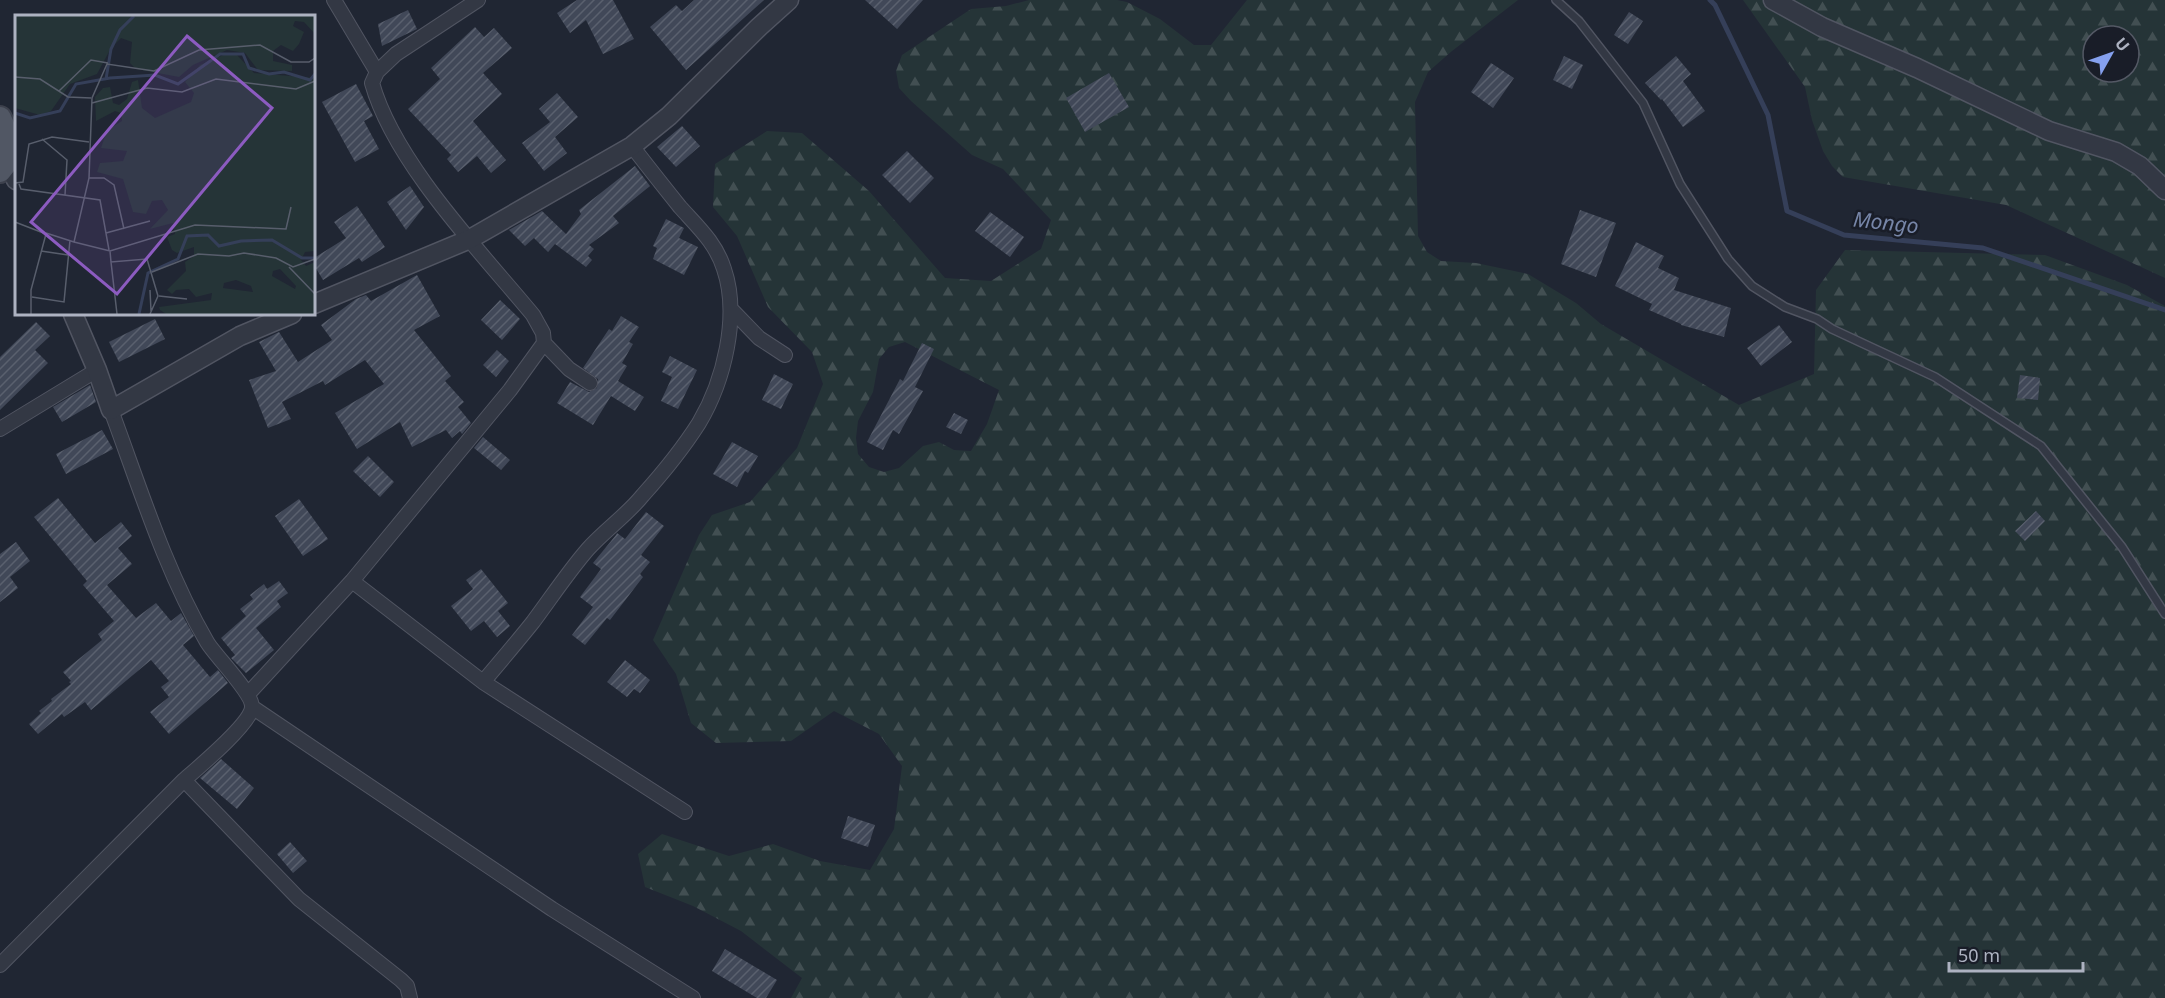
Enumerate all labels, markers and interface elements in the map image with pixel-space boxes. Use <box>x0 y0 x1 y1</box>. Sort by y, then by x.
inset map <box>15 15 315 315</box>
north arrow <box>2081 24 2141 84</box>
text: U <box>2110 33 2135 56</box>
water label: Mongo <box>1852 205 1920 239</box>
scale bar <box>1949 935 2082 973</box>
text: 50 m <box>1958 943 2000 967</box>

